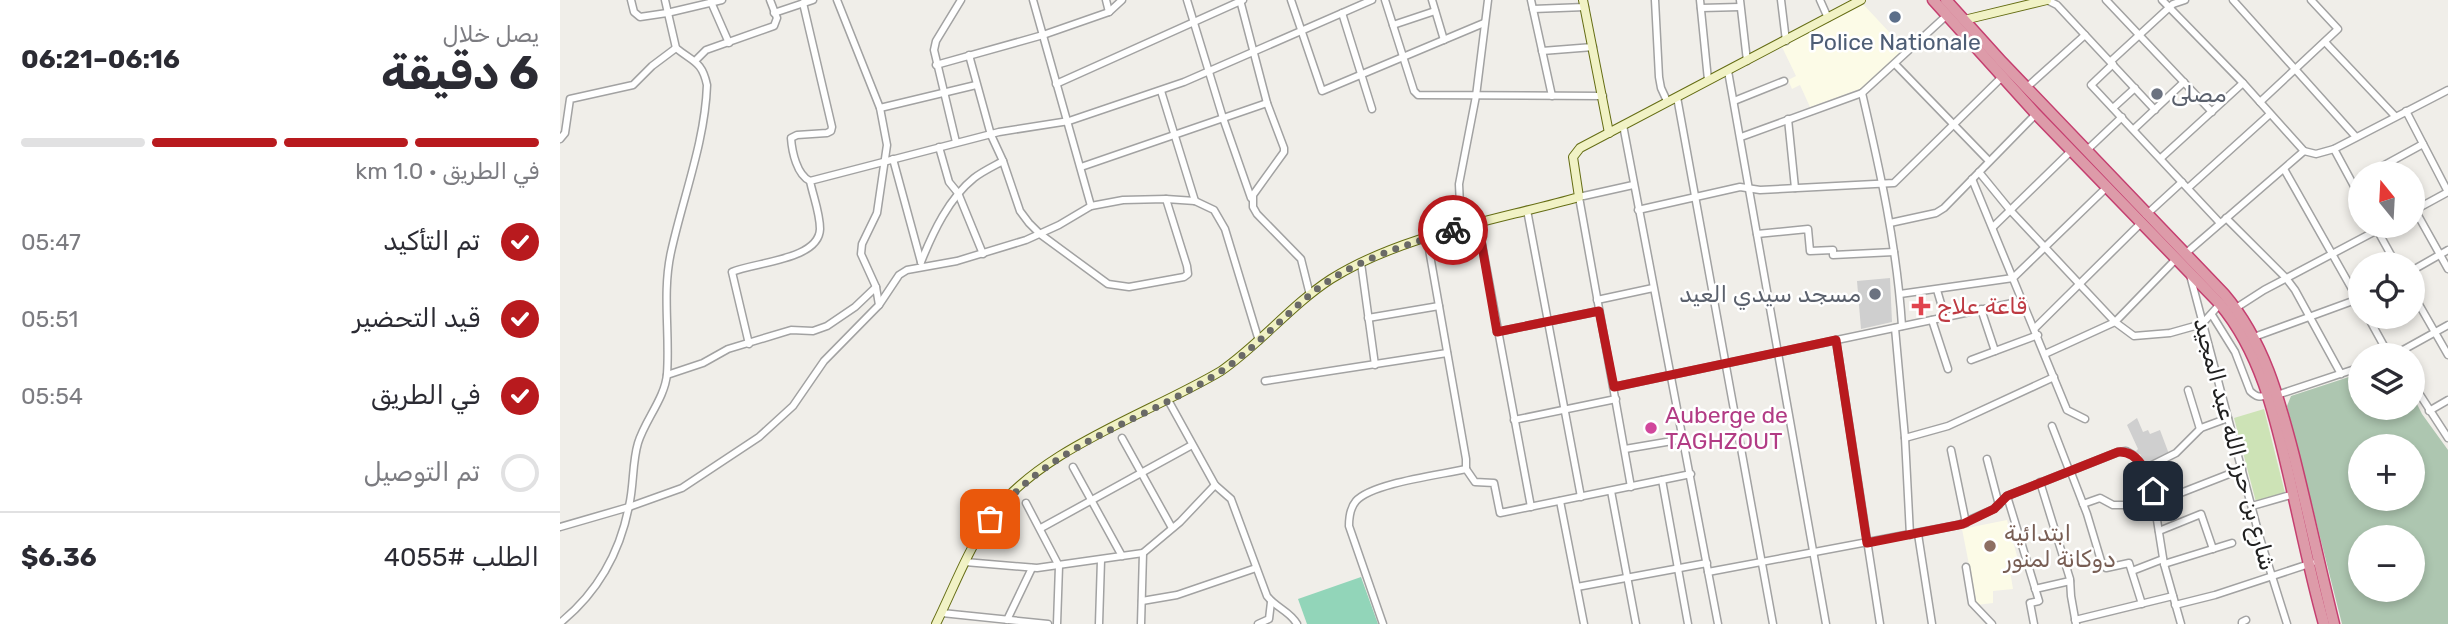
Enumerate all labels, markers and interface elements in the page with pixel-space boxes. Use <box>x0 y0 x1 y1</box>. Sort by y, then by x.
marker: Police Nationale <box>1887 9 1903 25</box>
text: يصل خلال <box>443 20 539 48</box>
place label: Police Nationale <box>1809 28 1981 56</box>
text: 06:16–06:21 <box>21 44 180 75</box>
text: 6 دقيقة <box>381 46 539 101</box>
place label: مصلى <box>2171 80 2226 108</box>
marker: مصلى <box>2149 86 2165 102</box>
text: في الطريق · 1.0 km <box>355 157 539 185</box>
north arrow <box>2348 161 2426 238</box>
map controls <box>2348 161 2425 602</box>
courier <box>1418 195 1488 265</box>
icon: bike <box>1434 211 1472 249</box>
icon: check <box>501 223 539 261</box>
text: تم التأكيد <box>383 226 480 257</box>
text: 05:47 <box>21 228 81 256</box>
button: locate <box>2348 252 2425 329</box>
place label: مسجد سيدي العيد <box>1679 280 1861 311</box>
marker: مسجد سيدي العيد <box>1867 286 1883 302</box>
place label: قاعة علاج <box>1937 292 2027 322</box>
marker: قاعة علاج <box>1911 296 1931 316</box>
icon: check <box>501 300 539 338</box>
text: قيد التحضير <box>353 303 480 334</box>
text: 05:51 <box>21 305 78 333</box>
street label: شارع بن حرز الله عبد المجيد <box>2186 315 2282 574</box>
button: layers <box>2348 343 2425 420</box>
icon: check <box>501 377 539 415</box>
text: في الطريق <box>371 380 480 411</box>
text: 05:54 <box>21 382 83 410</box>
place label: Auberge de TAGHZOUT <box>1665 401 1788 455</box>
marker: Auberge de TAGHZOUT <box>1643 420 1659 436</box>
button: + <box>2348 434 2425 511</box>
text: تم التوصيل <box>363 457 480 488</box>
pin <box>2123 461 2183 521</box>
icon: home <box>2134 472 2172 510</box>
pin <box>960 489 1020 549</box>
icon: bag <box>971 500 1009 538</box>
place label: ابتدائية دوكانة لمنور <box>2002 519 2116 573</box>
button: − <box>2348 525 2425 602</box>
marker: ابتدائية دوكانة لمنور <box>1982 538 1998 554</box>
text: $6.36 <box>21 542 97 573</box>
text: الطلب #4055 <box>384 542 539 573</box>

